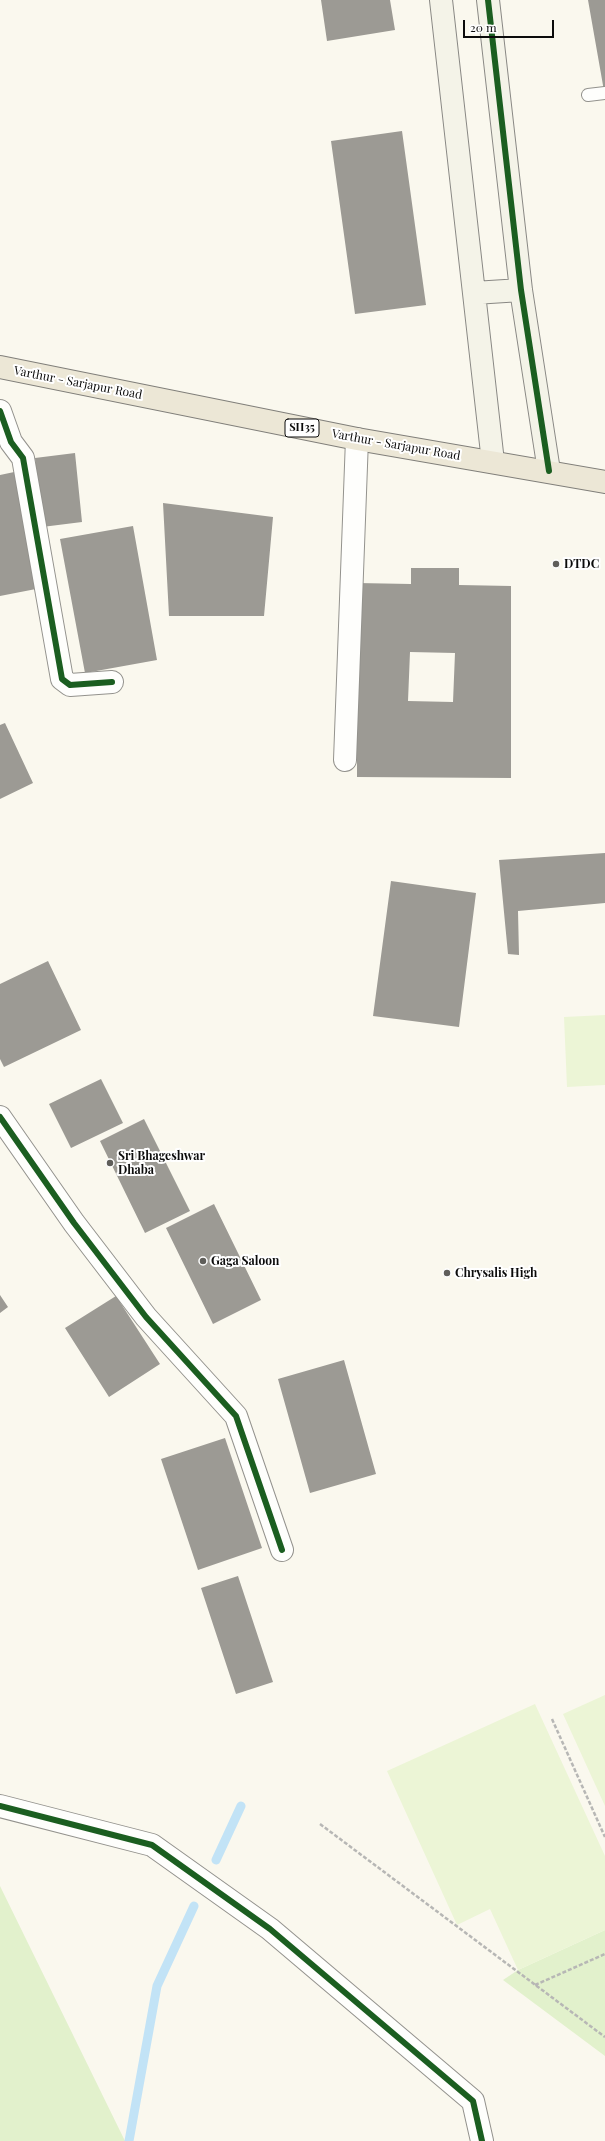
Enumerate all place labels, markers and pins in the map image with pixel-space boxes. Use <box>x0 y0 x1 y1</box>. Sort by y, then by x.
place label: DTDC <box>564 557 599 571</box>
marker: DTDC <box>551 559 561 569</box>
place label: Sri Bhageshwar Dhaba <box>118 1149 205 1177</box>
marker: Sri Bhageshwar Dhaba <box>105 1158 115 1168</box>
place label: Gaga Saloon <box>211 1254 279 1268</box>
marker: Gaga Saloon <box>198 1256 208 1266</box>
place label: Chrysalis High <box>455 1266 537 1280</box>
marker: Chrysalis High <box>442 1268 452 1278</box>

